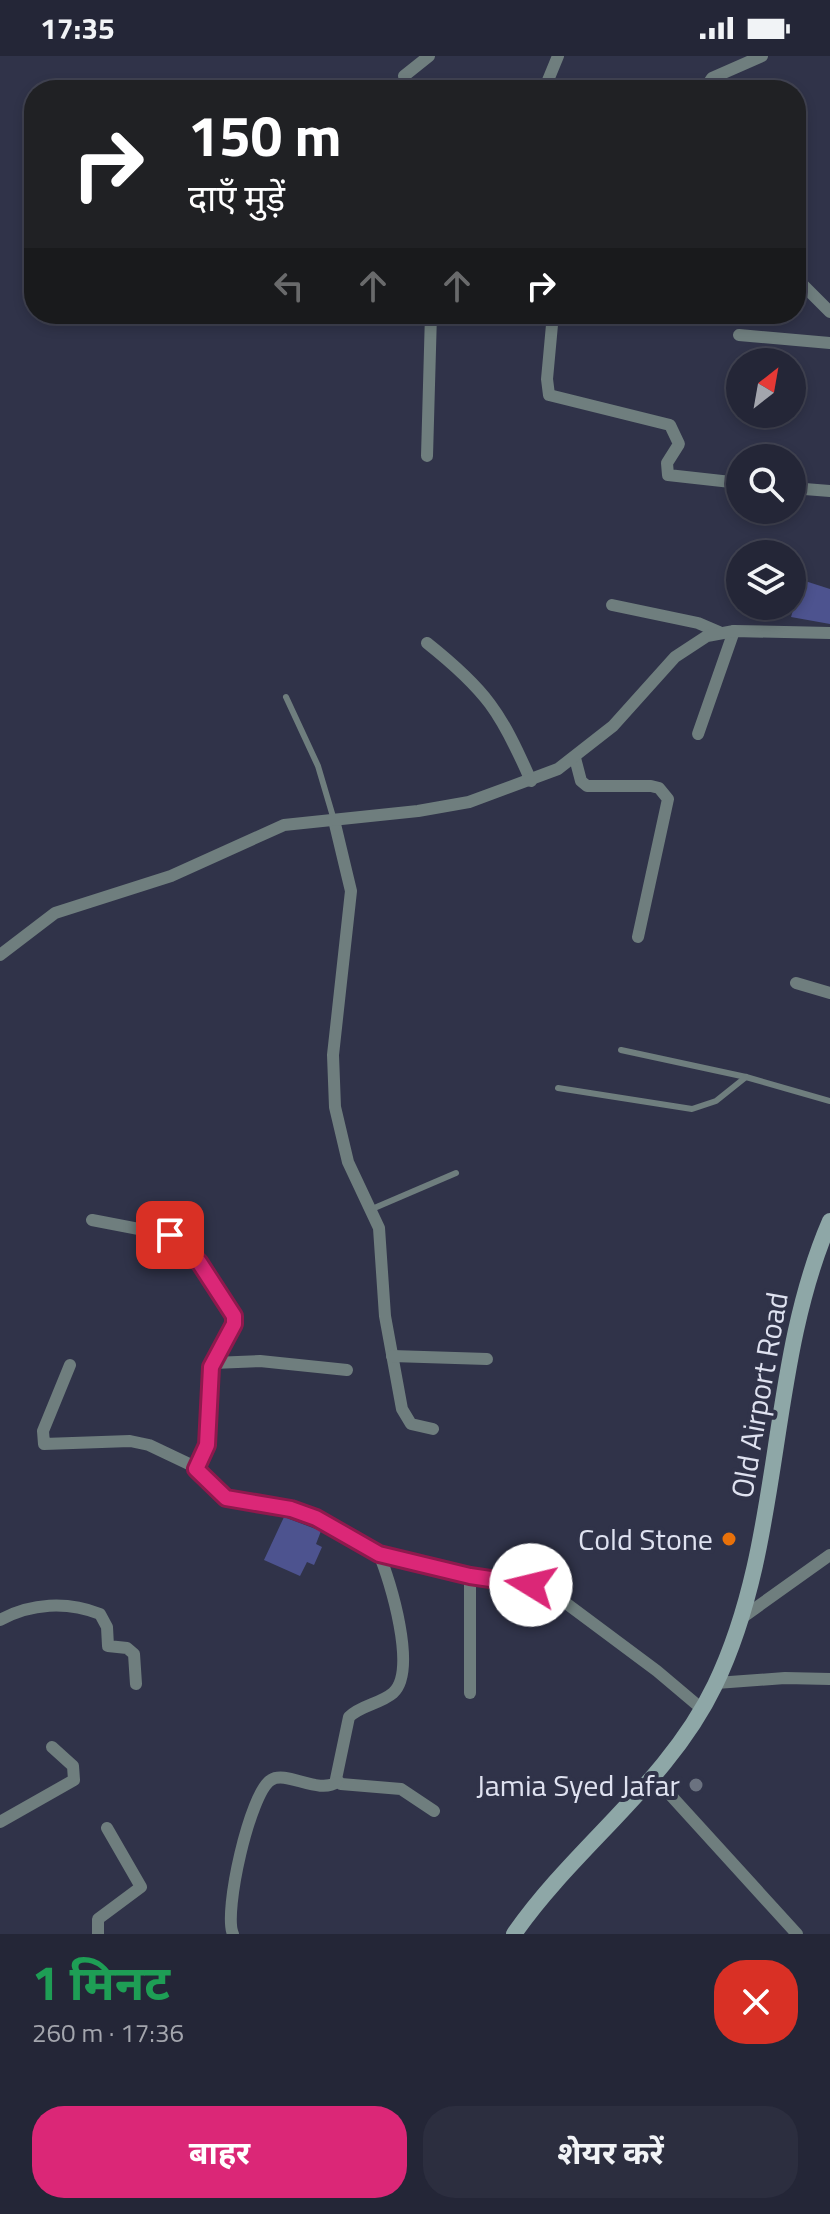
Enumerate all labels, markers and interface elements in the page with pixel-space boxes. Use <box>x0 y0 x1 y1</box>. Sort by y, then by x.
text: 17:35 <box>40 5 115 51</box>
text: 150 m <box>188 93 341 178</box>
icon: right <box>56 112 160 216</box>
text: दाएँ मुड़ें <box>188 170 285 225</box>
icon: left <box>267 264 311 308</box>
icon: ahead <box>351 264 395 308</box>
icon: ahead <box>435 264 479 308</box>
icon: right <box>519 264 563 308</box>
north arrow <box>726 348 806 428</box>
map controls <box>726 348 806 620</box>
button: search <box>726 444 806 524</box>
button: layers <box>726 540 806 620</box>
pin <box>136 1201 204 1269</box>
icon: arrive <box>148 1213 192 1257</box>
street label: Old Airport Road <box>718 1289 800 1501</box>
place label: Cold Stone <box>578 1516 713 1562</box>
marker: Cold Stone <box>720 1530 738 1548</box>
position arrow <box>489 1543 573 1627</box>
place label: Jamia Syed Jafar <box>476 1762 680 1808</box>
marker: Jamia Syed Jafar <box>687 1776 705 1794</box>
text: 1 मिनट <box>32 1946 170 2019</box>
button: close <box>714 1960 798 2044</box>
text: 260 m · 17:36 <box>32 2013 184 2052</box>
button: बाहर <box>32 2106 407 2198</box>
button: शेयर करें <box>423 2106 798 2198</box>

